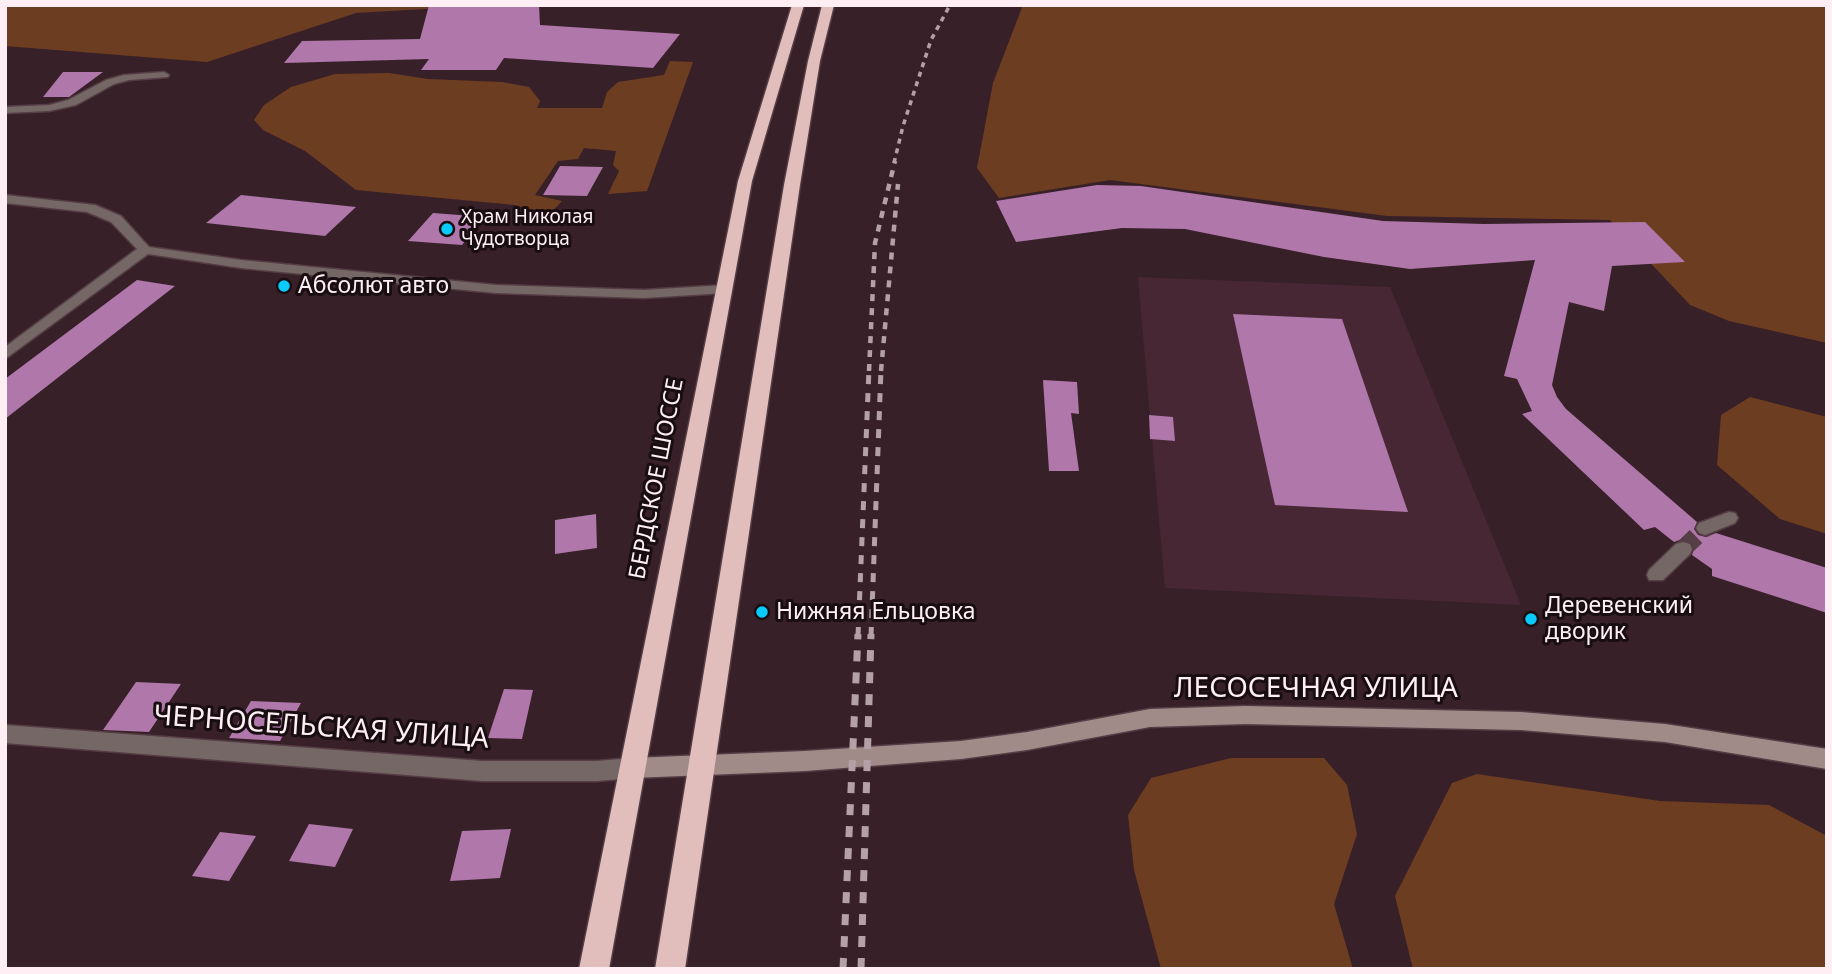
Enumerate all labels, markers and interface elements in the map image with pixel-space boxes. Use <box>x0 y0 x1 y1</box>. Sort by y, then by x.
place label: Храм Николая Чудотворца <box>461 207 593 251</box>
marker: Храм Николая Чудотворца <box>439 221 455 237</box>
place label: Абсолют авто <box>298 272 449 300</box>
marker: Абсолют авто <box>276 278 292 294</box>
street label: БЕРДСКОЕ ШОССЕ <box>624 376 690 582</box>
place label: Деревенский дворик <box>1545 592 1693 646</box>
place label: Нижняя Ельцовка <box>776 598 976 626</box>
marker: Нижняя Ельцовка <box>754 604 770 620</box>
marker: Деревенский дворик <box>1523 611 1539 627</box>
street label: ЛЕСОСЕЧНАЯ УЛИЦА <box>1174 672 1458 706</box>
street label: ЧЕРНОСЕЛЬСКАЯ УЛИЦА <box>152 700 490 756</box>

